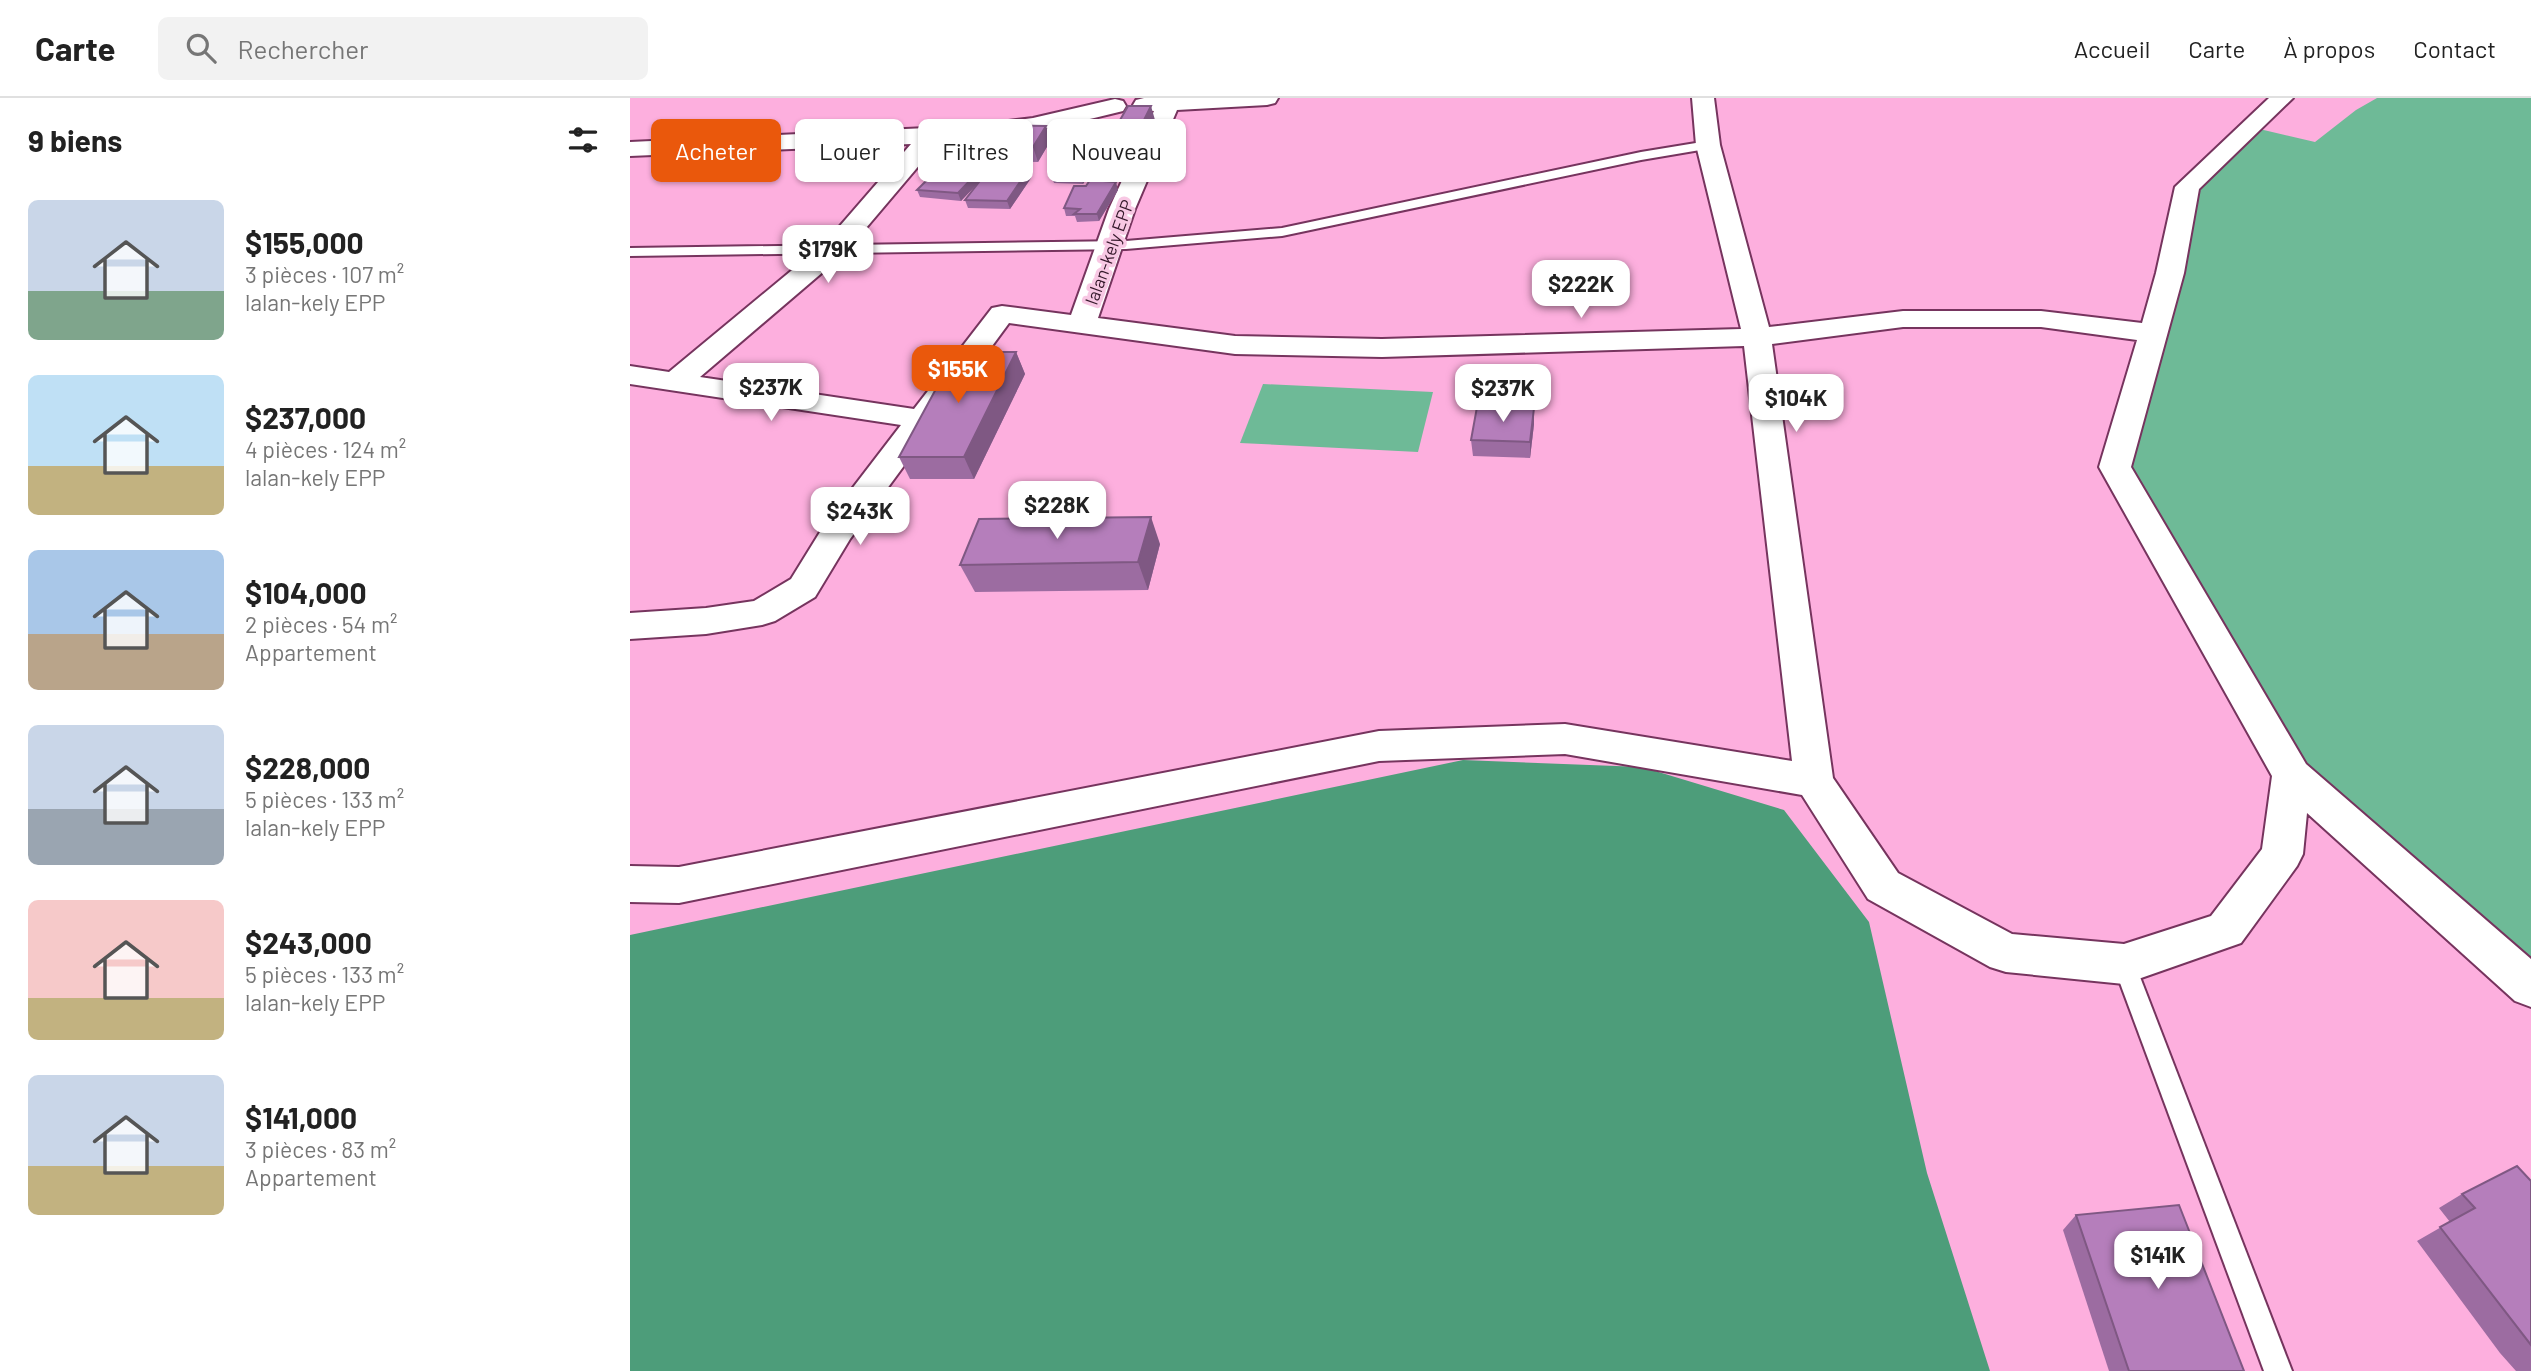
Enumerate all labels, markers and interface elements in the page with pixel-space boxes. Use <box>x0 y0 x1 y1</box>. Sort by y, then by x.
search box <box>158 17 648 80</box>
text: Carte <box>35 28 116 68</box>
icon: search <box>182 29 220 67</box>
text: Rechercher <box>238 33 368 64</box>
text: Accueil <box>2074 34 2150 63</box>
text: Carte <box>2188 34 2245 63</box>
text: À propos <box>2283 34 2375 63</box>
text: Contact <box>2413 34 2496 63</box>
chip: Acheter <box>651 119 781 182</box>
chip: Louer <box>795 119 904 182</box>
chip: Filtres <box>918 119 1033 182</box>
chip: Nouveau <box>1047 119 1186 182</box>
icon: filters <box>564 121 602 159</box>
text: 9 biens <box>28 122 122 158</box>
street label: lalan-kely EPP <box>1080 197 1138 307</box>
text: $155,000 <box>245 224 364 260</box>
pin: $179K <box>779 226 877 285</box>
icon: home <box>84 228 168 312</box>
text: $179K <box>798 234 858 262</box>
text: 3 pièces · 107 m² <box>245 260 404 288</box>
pin: $222K <box>1532 260 1630 320</box>
text: $222K <box>1548 269 1614 297</box>
text: lalan-kely EPP <box>245 288 385 316</box>
pin: $155K <box>909 345 1007 405</box>
text: $155K <box>928 354 988 382</box>
pin: $237K <box>722 364 820 423</box>
pin: $237K <box>1454 364 1552 424</box>
text: $237K <box>739 372 803 400</box>
text: $237K <box>1471 373 1535 401</box>
pin: $104K <box>1747 374 1845 434</box>
text: $104K <box>1765 383 1827 411</box>
text: $237,000 <box>245 399 366 435</box>
icon: home <box>84 403 168 487</box>
text: 4 pièces · 124 m² <box>245 435 406 463</box>
text: lalan-kely EPP <box>245 463 385 491</box>
pin: $228K <box>1008 482 1106 541</box>
pin: $243K <box>811 488 909 547</box>
text: $228K <box>1024 490 1090 518</box>
text: $243K <box>827 496 893 524</box>
text: $104,000 <box>245 574 367 610</box>
icon: home <box>84 578 168 662</box>
text: 2 pièces · 54 m² <box>245 610 397 638</box>
text: Appartement <box>245 638 377 666</box>
text: $228,000 <box>245 749 370 785</box>
icon: home <box>84 753 168 837</box>
text: 5 pièces · 133 m² <box>245 785 404 813</box>
text: lalan-kely EPP <box>245 813 385 841</box>
text: $243,000 <box>245 924 372 960</box>
icon: home <box>84 928 168 1012</box>
text: 5 pièces · 133 m² <box>245 960 404 988</box>
text: lalan-kely EPP <box>245 988 385 1016</box>
text: $141,000 <box>245 1099 357 1135</box>
icon: home <box>84 1103 168 1187</box>
text: 3 pièces · 83 m² <box>245 1135 396 1163</box>
text: Appartement <box>245 1163 377 1191</box>
pin: $141K <box>2109 1232 2207 1291</box>
text: $141K <box>2130 1240 2186 1268</box>

